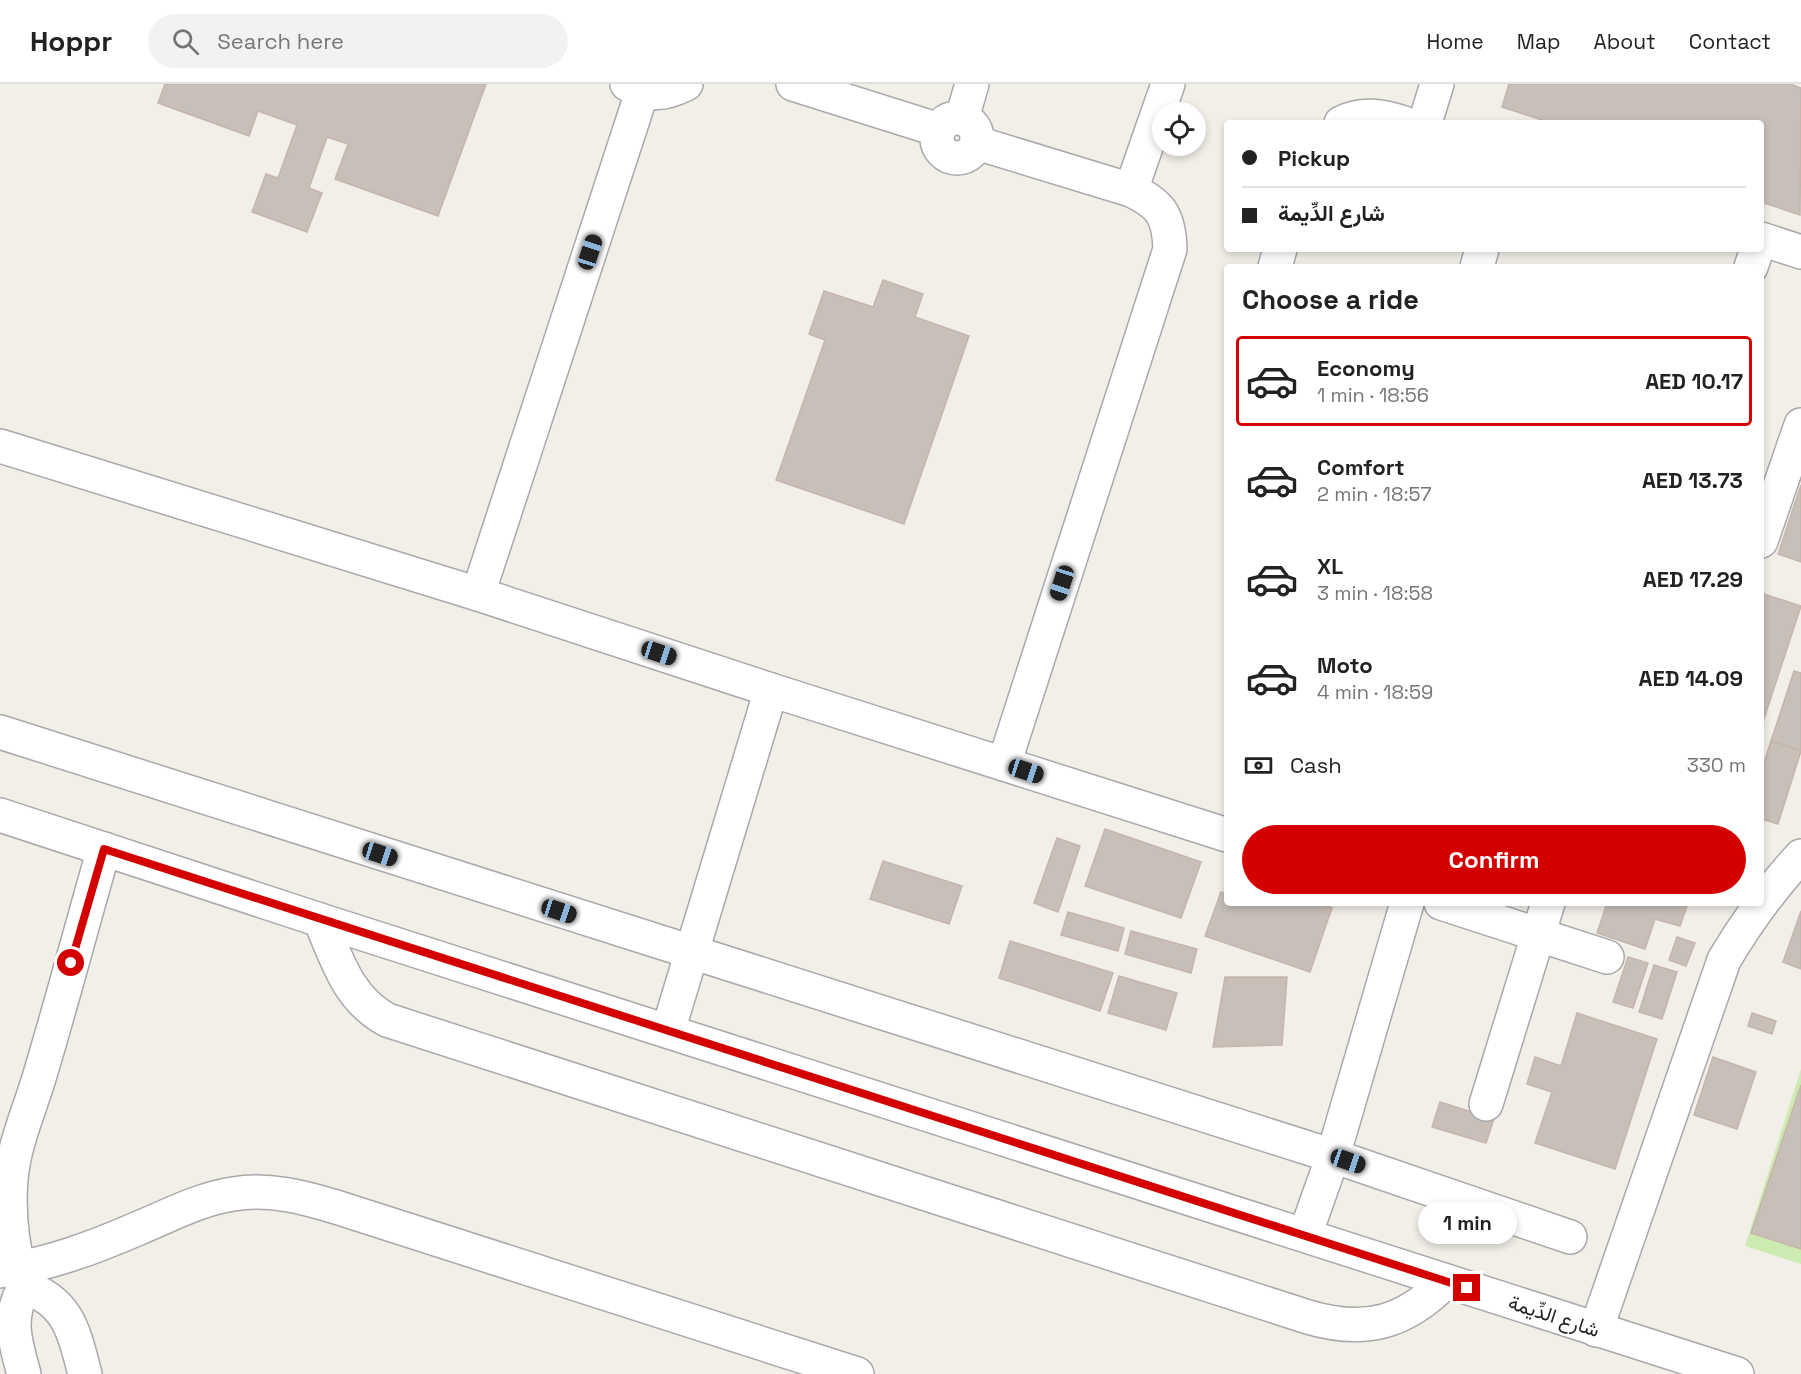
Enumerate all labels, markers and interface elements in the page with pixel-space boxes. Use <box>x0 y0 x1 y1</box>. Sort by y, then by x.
search box <box>148 14 568 68</box>
text: Hoppr <box>30 23 112 59</box>
icon: search <box>169 25 202 58</box>
text: Search here <box>217 27 344 55</box>
text: Home <box>1426 28 1484 55</box>
text: Map <box>1517 28 1561 55</box>
text: About <box>1594 28 1656 55</box>
text: Contact <box>1689 28 1771 55</box>
map controls <box>1152 102 1206 156</box>
button: locate <box>1152 102 1206 156</box>
text: Pickup <box>1278 144 1350 172</box>
text: شارع الدِّيمة <box>1278 199 1385 227</box>
car <box>576 232 604 272</box>
text: Choose a ride <box>1242 282 1419 317</box>
icon: car <box>1245 354 1299 408</box>
text: Economy <box>1317 354 1415 382</box>
text: AED 10.17 <box>1645 367 1743 395</box>
text: 1 min · 18:56 <box>1317 382 1429 408</box>
icon: car <box>1245 453 1299 507</box>
text: Comfort <box>1317 453 1405 481</box>
text: AED 13.73 <box>1642 466 1743 494</box>
text: 2 min · 18:57 <box>1317 481 1431 507</box>
icon: car <box>1245 552 1299 606</box>
text: XL <box>1317 552 1343 580</box>
car <box>1048 563 1076 603</box>
text: AED 17.29 <box>1643 565 1743 593</box>
text: 3 min · 18:58 <box>1317 580 1433 606</box>
car <box>639 639 679 667</box>
icon: car <box>1245 651 1299 705</box>
text: Moto <box>1317 651 1373 679</box>
text: AED 14.09 <box>1639 664 1743 692</box>
text: 4 min · 18:59 <box>1317 679 1433 705</box>
icon: cash <box>1242 749 1275 782</box>
text: Cash <box>1290 751 1342 779</box>
text: 330 m <box>1687 752 1746 778</box>
car <box>1006 757 1046 785</box>
button: Confirm <box>1242 825 1746 894</box>
car <box>360 840 400 868</box>
car <box>539 897 579 925</box>
route start <box>57 949 84 976</box>
car <box>1328 1147 1368 1175</box>
callout: 1 min <box>1418 1201 1516 1243</box>
text: 1 min <box>1443 1210 1492 1236</box>
route end <box>1453 1274 1480 1301</box>
street label: شارع الدِّيمة <box>1505 1289 1603 1344</box>

